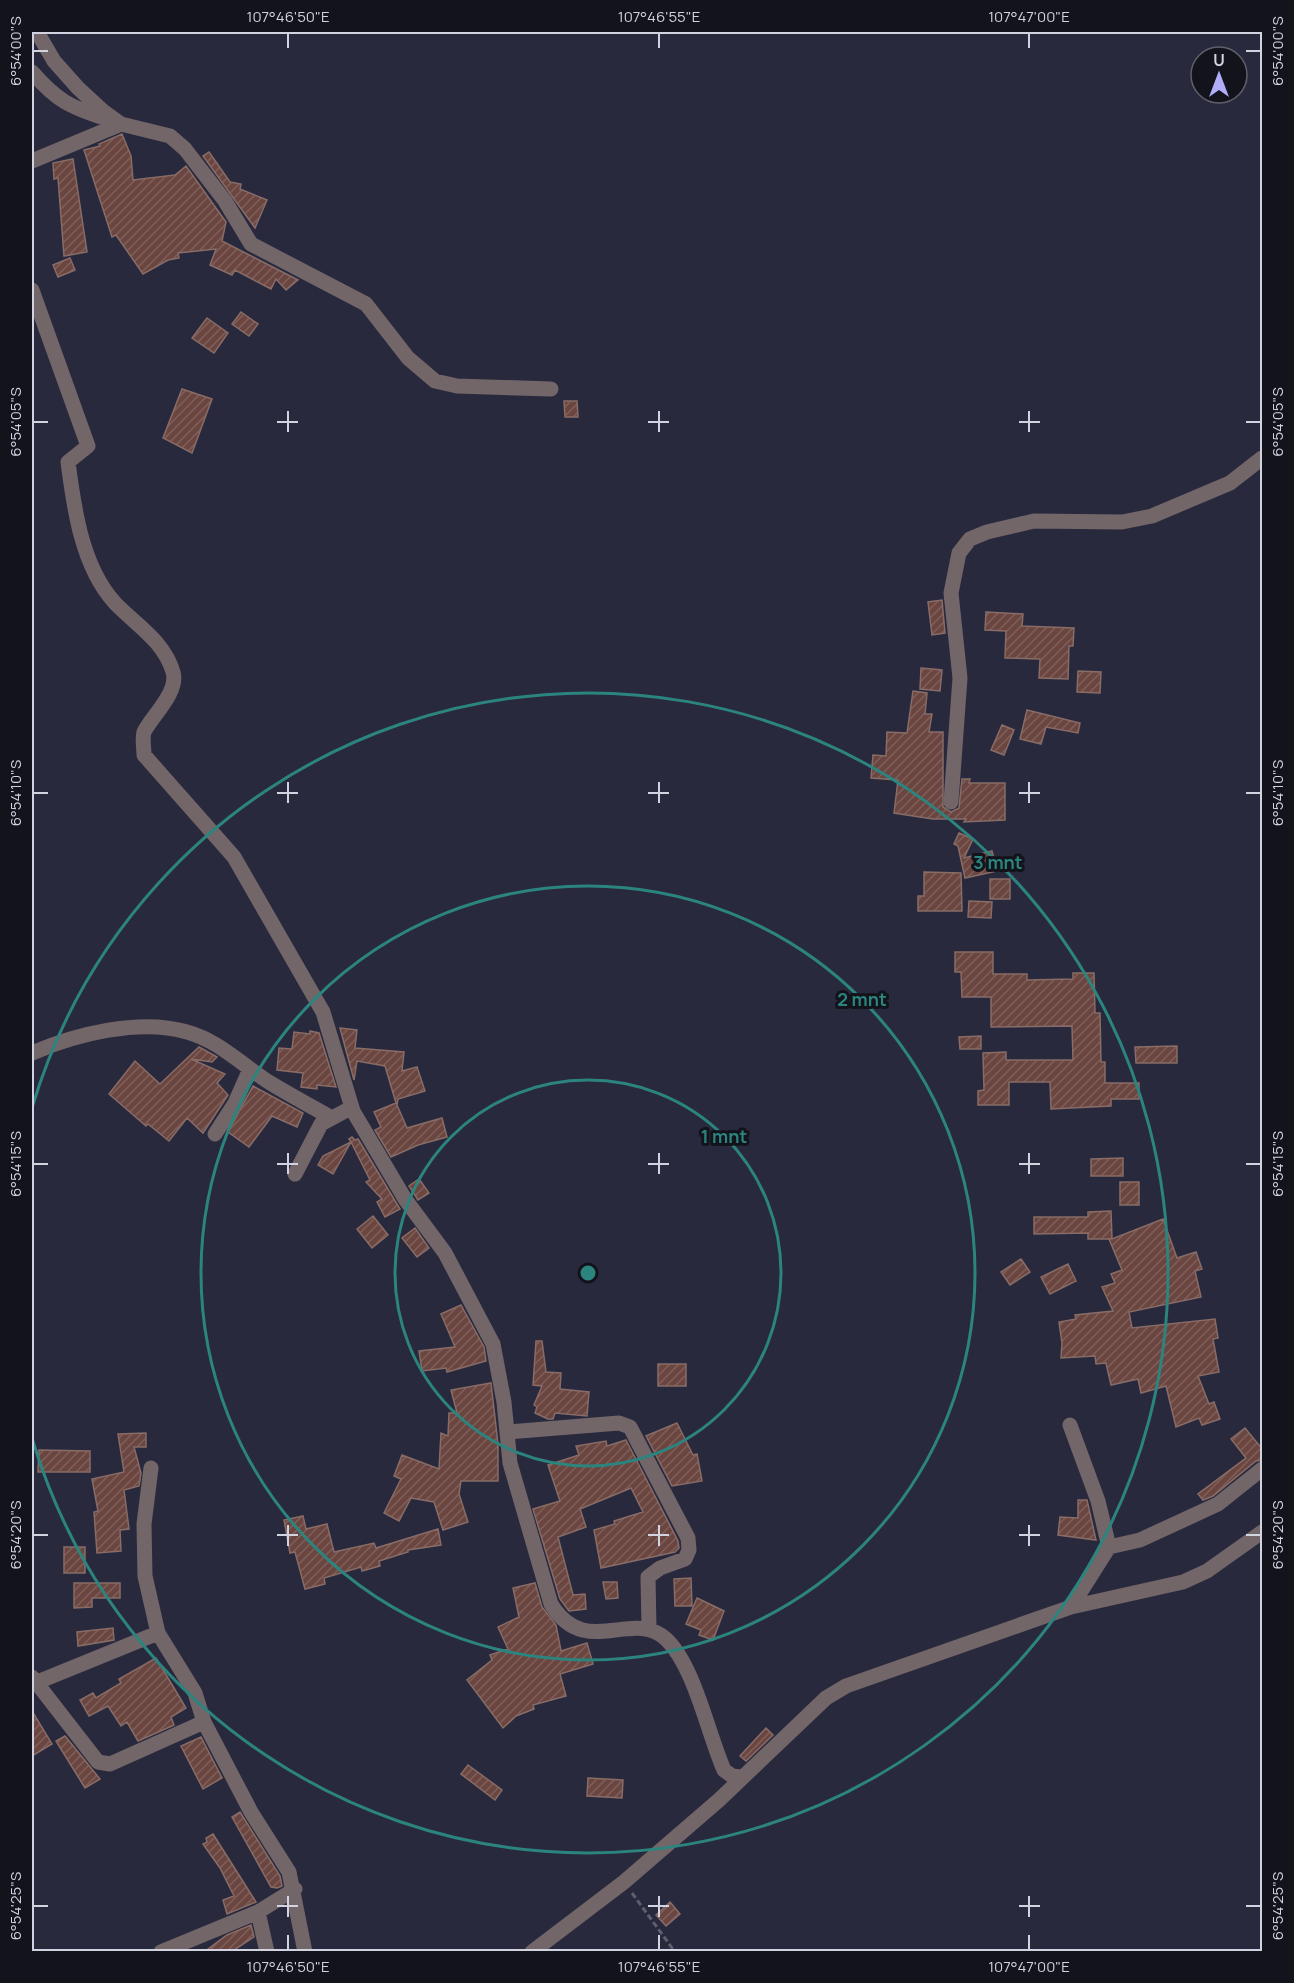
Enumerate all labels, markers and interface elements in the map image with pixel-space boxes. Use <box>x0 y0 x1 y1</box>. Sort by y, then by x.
text: 107°46'50"E <box>247 6 329 27</box>
text: 107°46'55"E <box>618 6 700 27</box>
text: 107°47'00"E <box>988 6 1070 27</box>
text: 6°54'00"S <box>5 16 26 86</box>
text: 6°54'00"S <box>1267 16 1288 86</box>
north arrow <box>1189 45 1249 105</box>
text: U <box>1213 49 1225 71</box>
text: 6°54'05"S <box>5 387 26 457</box>
text: 6°54'05"S <box>1267 387 1288 457</box>
text: 6°54'10"S <box>5 760 26 826</box>
text: 6°54'10"S <box>1267 760 1288 826</box>
text: 3 mnt <box>973 850 1023 874</box>
text: 2 mnt <box>837 987 887 1011</box>
text: 1 mnt <box>701 1124 747 1148</box>
text: 6°54'15"S <box>5 1131 26 1197</box>
text: 6°54'15"S <box>1267 1131 1288 1197</box>
centre of rings <box>578 1263 598 1283</box>
text: 6°54'20"S <box>5 1500 26 1570</box>
text: 6°54'20"S <box>1267 1500 1288 1570</box>
text: 6°54'25"S <box>5 1872 26 1940</box>
text: 6°54'25"S <box>1267 1872 1288 1940</box>
text: 107°46'50"E <box>247 1956 329 1977</box>
text: 107°46'55"E <box>618 1956 700 1977</box>
text: 107°47'00"E <box>988 1956 1070 1977</box>

